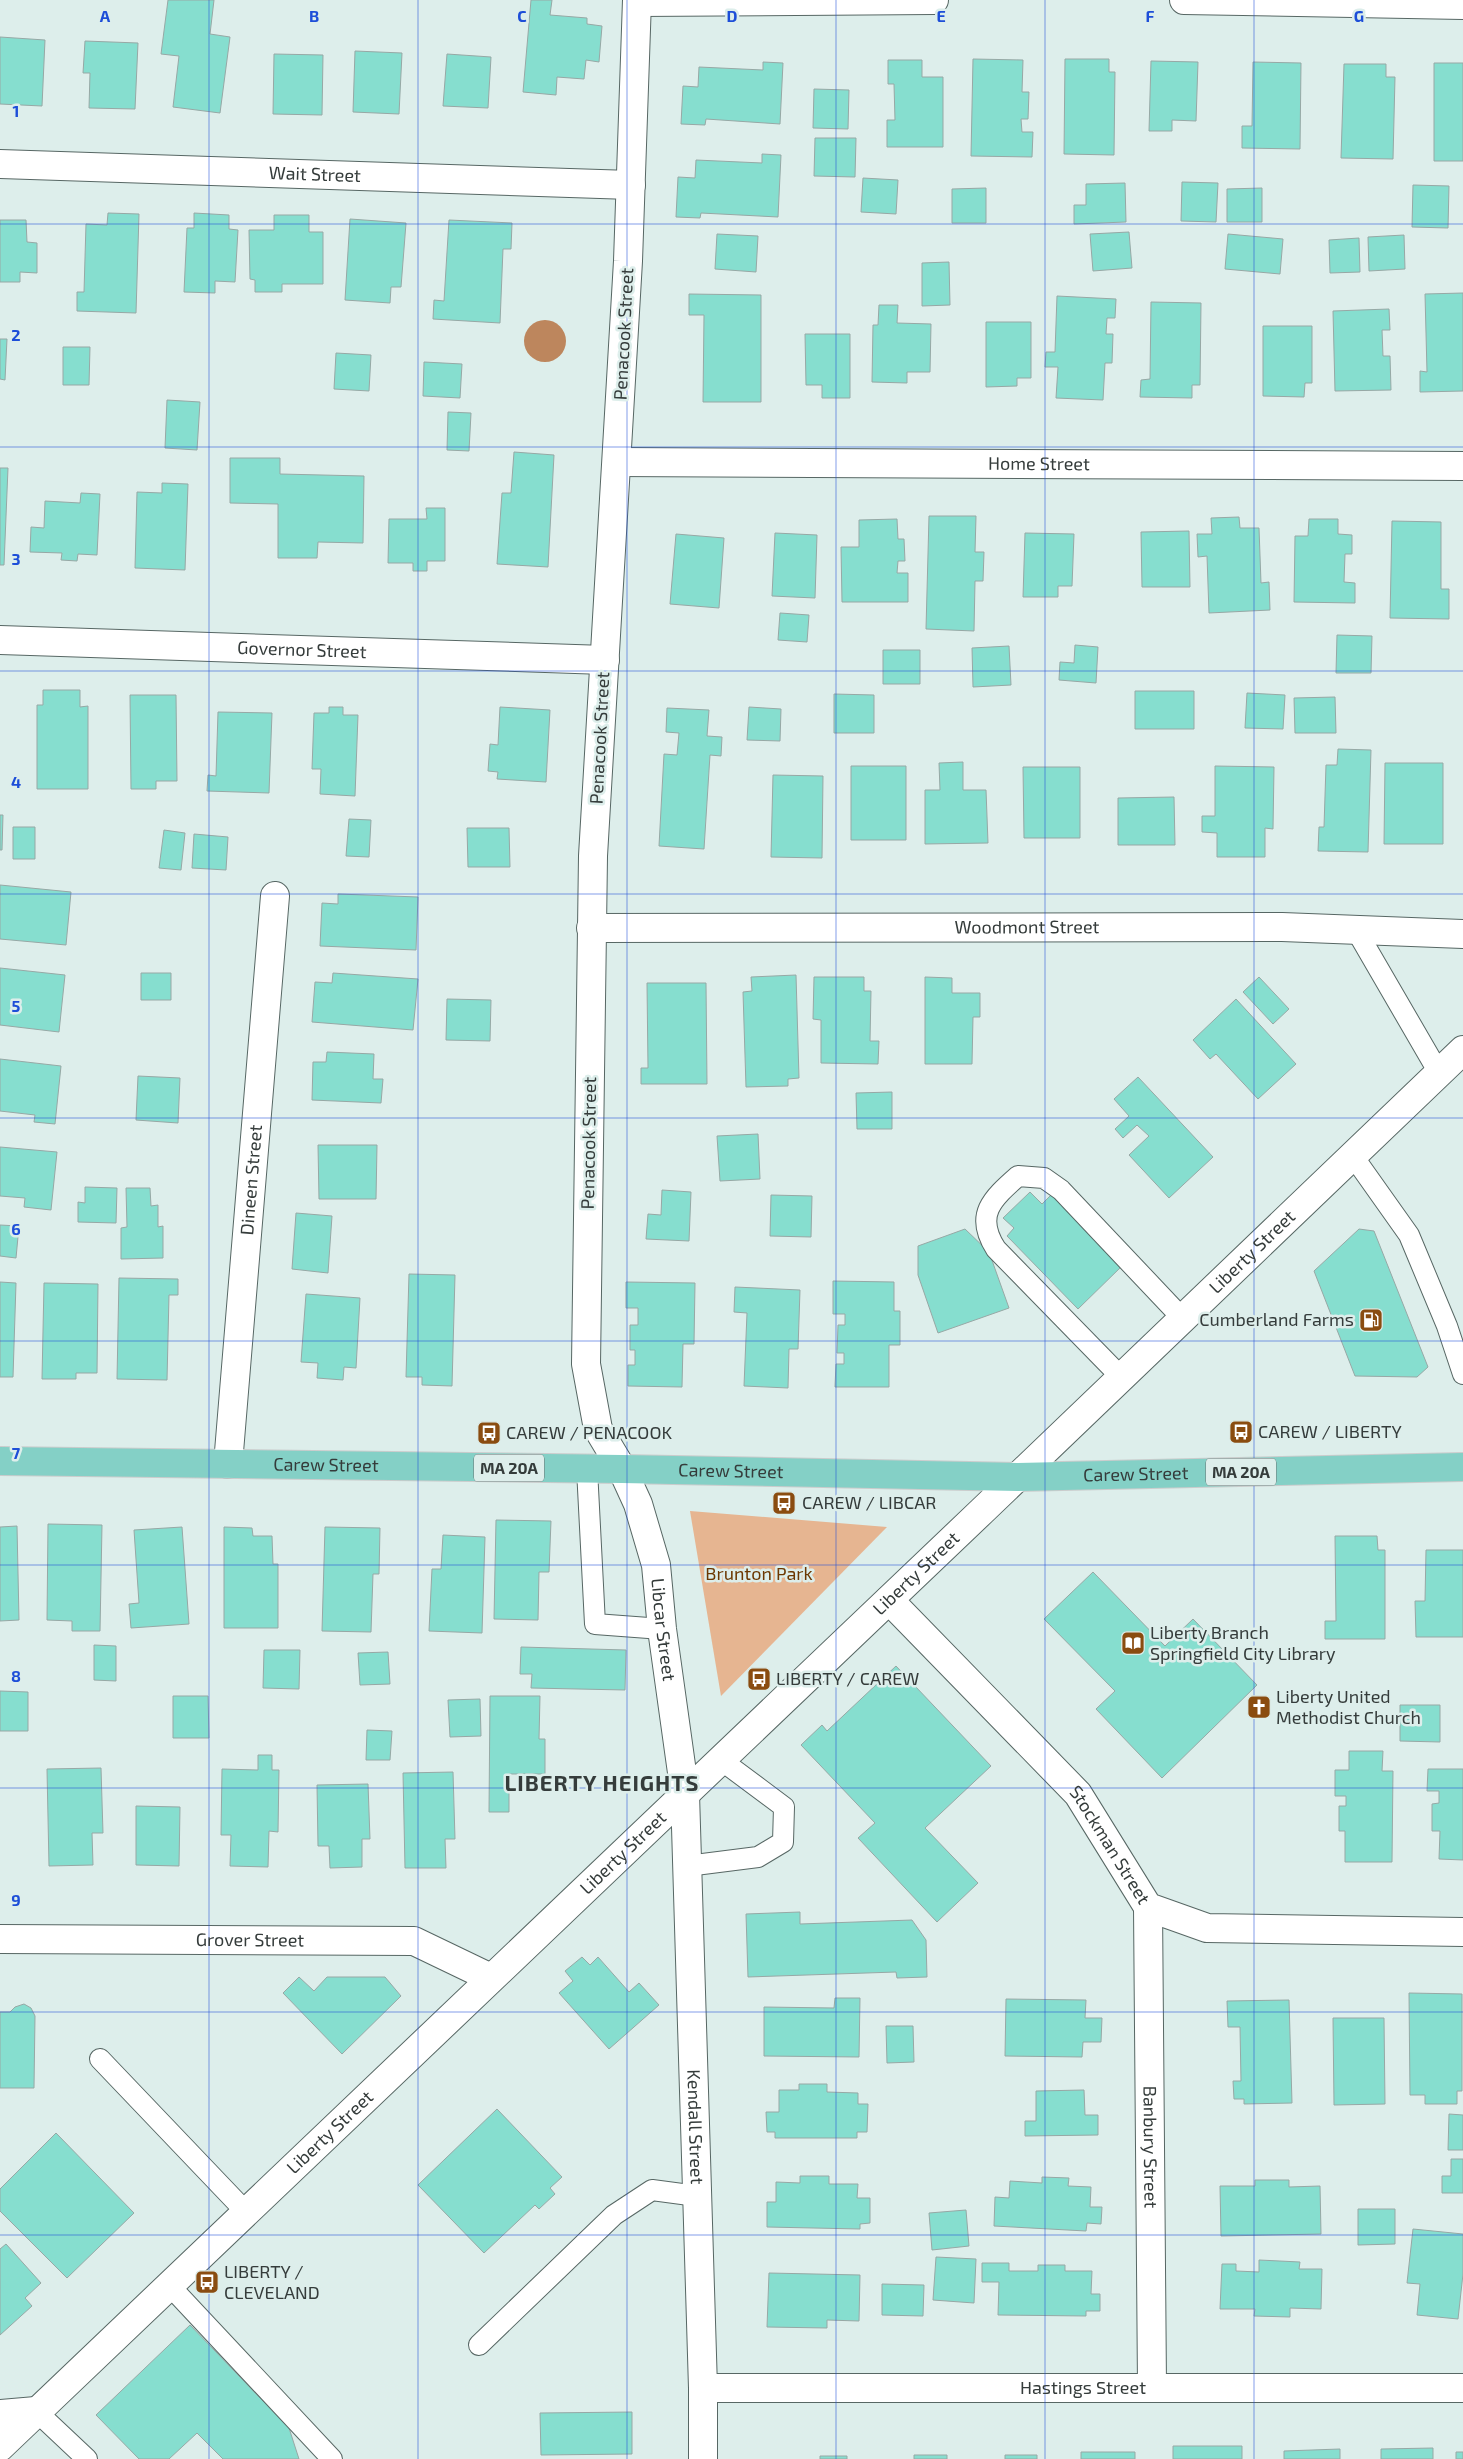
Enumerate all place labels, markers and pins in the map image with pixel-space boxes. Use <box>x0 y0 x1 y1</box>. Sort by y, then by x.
fuel station icon: Cumberland Farms <box>1358 1307 1384 1333</box>
place label: Cumberland Farms <box>1199 1308 1354 1330</box>
bus stop icon: CAREW / LIBERTY <box>1228 1419 1254 1445</box>
bus stop icon: CAREW / PENACOOK <box>476 1420 502 1446</box>
place label: CAREW / LIBERTY <box>1258 1420 1402 1442</box>
place label: CAREW / PENACOOK <box>506 1421 672 1443</box>
bus stop icon: CAREW / LIBCAR <box>771 1490 797 1516</box>
place label: CAREW / LIBCAR <box>802 1491 937 1513</box>
place label: Liberty Branch Springfield City Library <box>1150 1621 1336 1664</box>
library icon: Liberty Branch Springfield City Library <box>1120 1630 1146 1656</box>
bus stop icon: LIBERTY / CAREW <box>746 1666 772 1692</box>
place label: LIBERTY / CAREW <box>776 1667 919 1689</box>
place label: Liberty United Methodist Church <box>1276 1685 1421 1728</box>
church icon: Liberty United Methodist Church <box>1246 1694 1272 1720</box>
place label: LIBERTY / CLEVELAND <box>224 2260 320 2303</box>
bus stop icon: LIBERTY / CLEVELAND <box>194 2269 220 2295</box>

